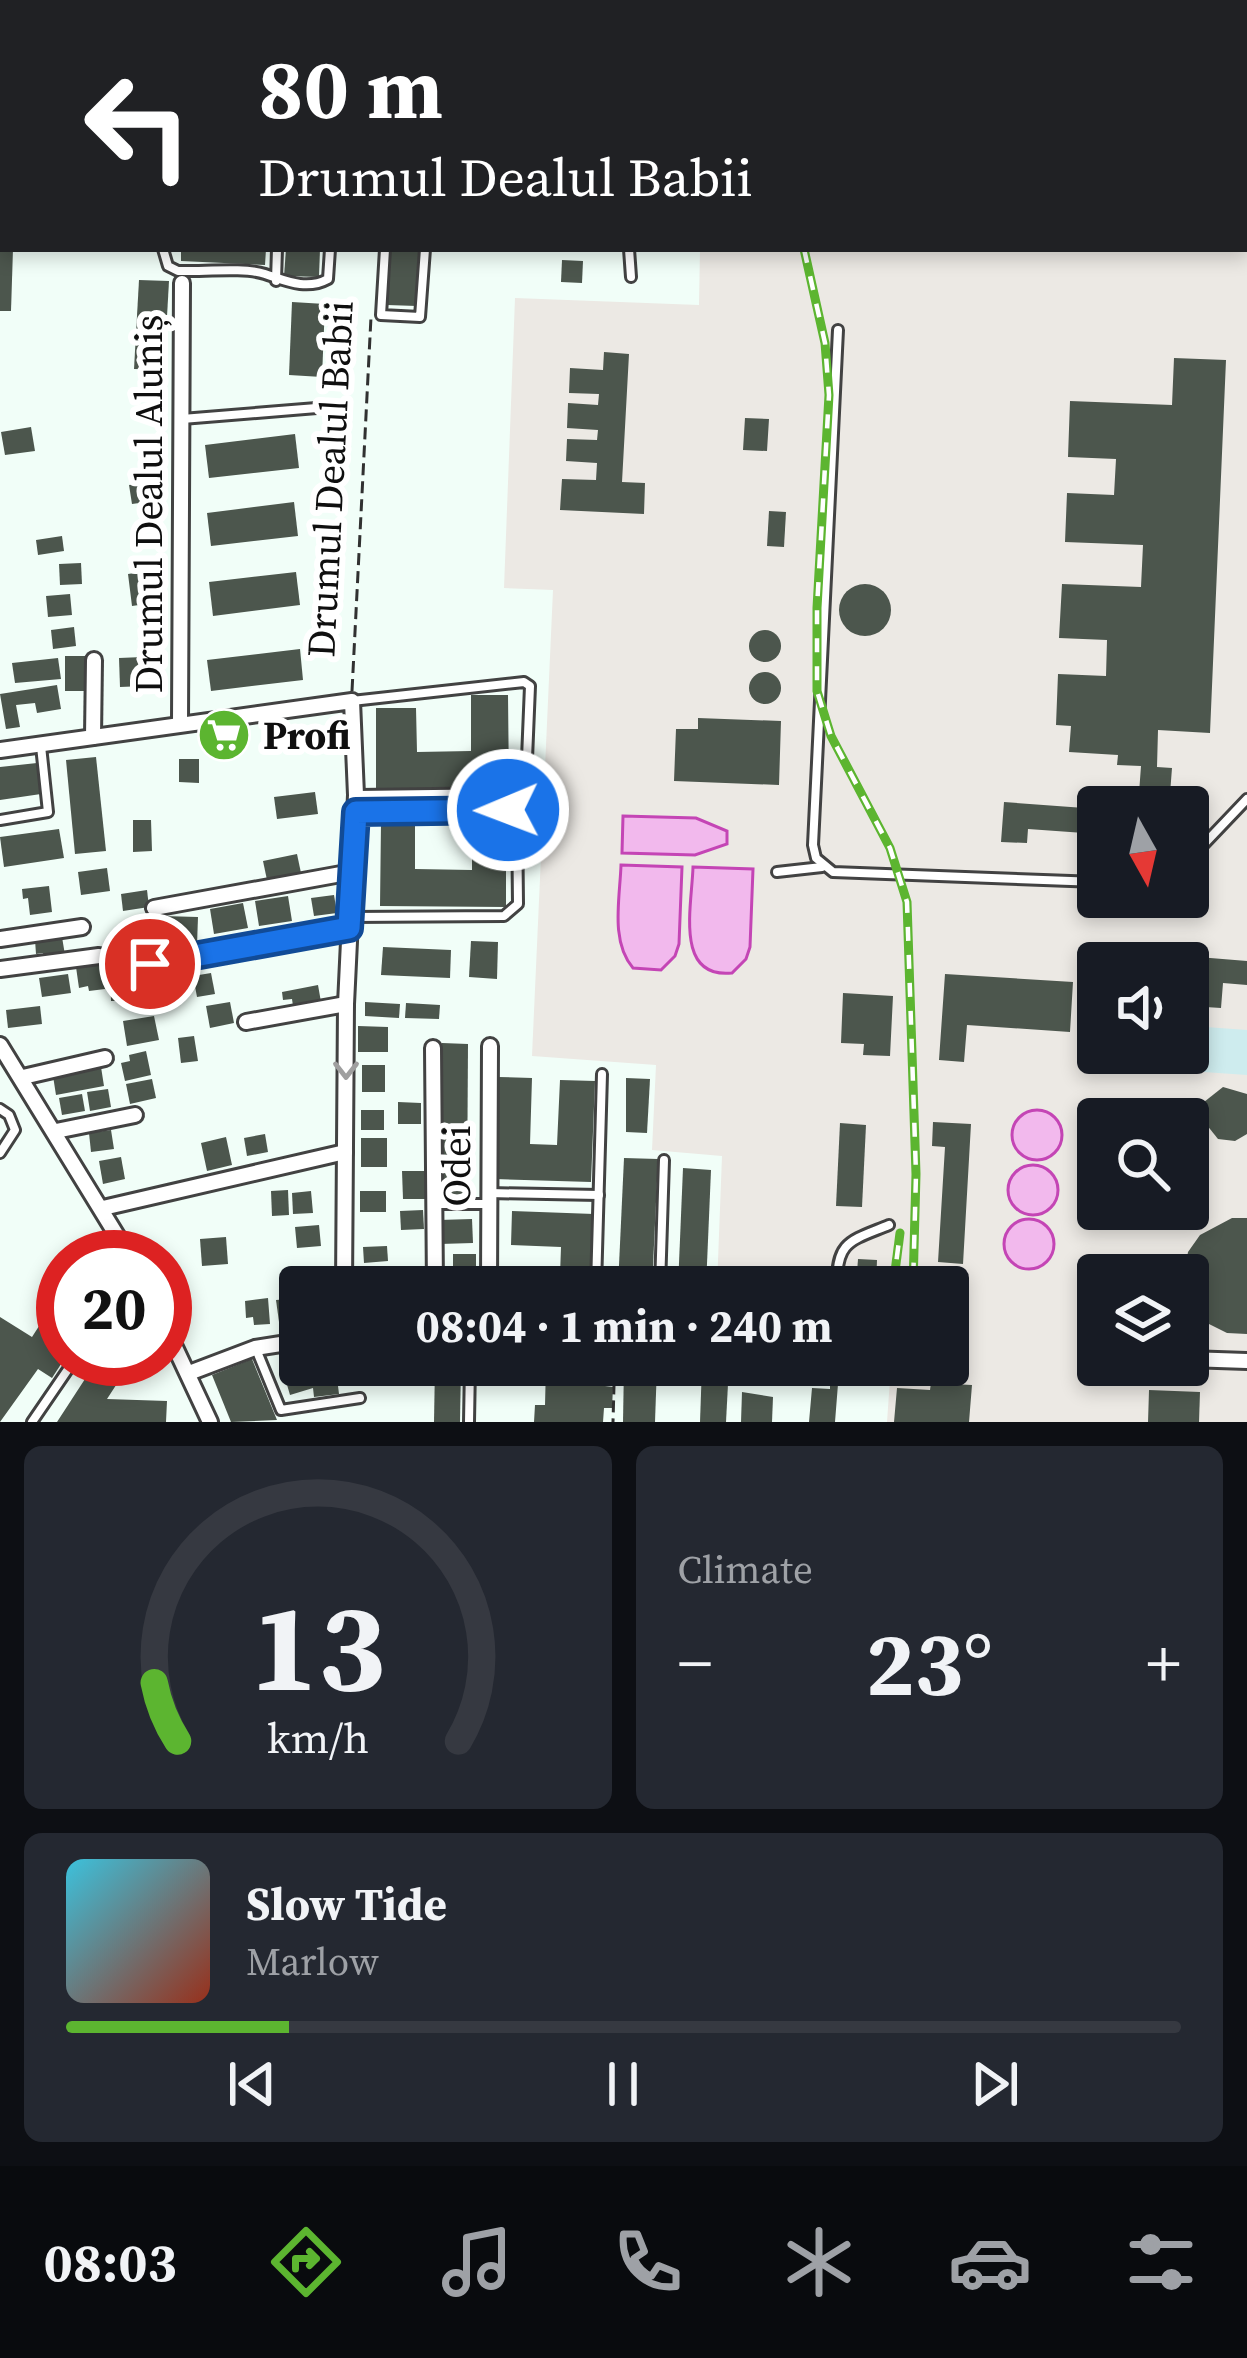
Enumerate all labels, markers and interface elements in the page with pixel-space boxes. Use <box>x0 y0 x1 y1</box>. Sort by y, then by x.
text: 80 m <box>258 31 443 146</box>
icon: left <box>60 48 216 204</box>
text: Drumul Dealul Babii <box>258 140 753 214</box>
street label: Drumul Dealul Babii <box>294 299 366 659</box>
street label: Drumul Dealul Aluniș <box>122 314 175 694</box>
supermarket icon: Profi <box>196 707 252 763</box>
place label: Profi <box>263 709 351 762</box>
position arrow <box>445 747 571 873</box>
north arrow <box>1077 786 1209 918</box>
map controls <box>1077 786 1209 1386</box>
pin <box>99 913 201 1015</box>
icon: arrive <box>117 931 183 997</box>
button: sound <box>1077 942 1209 1074</box>
one-way arrow <box>333 1061 359 1080</box>
button: search <box>1077 1098 1209 1230</box>
street label: Odei <box>430 1125 483 1207</box>
speed limit sign: 20 <box>36 1230 192 1386</box>
button: layers <box>1077 1254 1209 1386</box>
text: 08:04 · 1 min · 240 m <box>416 1295 832 1357</box>
text: Climate <box>678 1543 813 1596</box>
text: 13 <box>250 1561 385 1732</box>
text: 23° <box>866 1602 993 1725</box>
text: − <box>678 1618 712 1708</box>
text: + <box>1146 1618 1181 1708</box>
text: km/h <box>267 1708 369 1766</box>
text: Slow Tide <box>246 1873 447 1935</box>
text: Marlow <box>246 1935 379 1988</box>
icon: previous <box>219 2051 285 2117</box>
icon: pause <box>590 2051 656 2117</box>
icon: next <box>962 2051 1028 2117</box>
icon: directions <box>264 2220 348 2304</box>
icon: music <box>435 2220 519 2304</box>
icon: phone <box>606 2220 690 2304</box>
icon: climate <box>777 2220 861 2304</box>
icon: car <box>948 2220 1032 2304</box>
icon: filters <box>1119 2220 1203 2304</box>
text: 08:03 <box>44 2225 177 2299</box>

